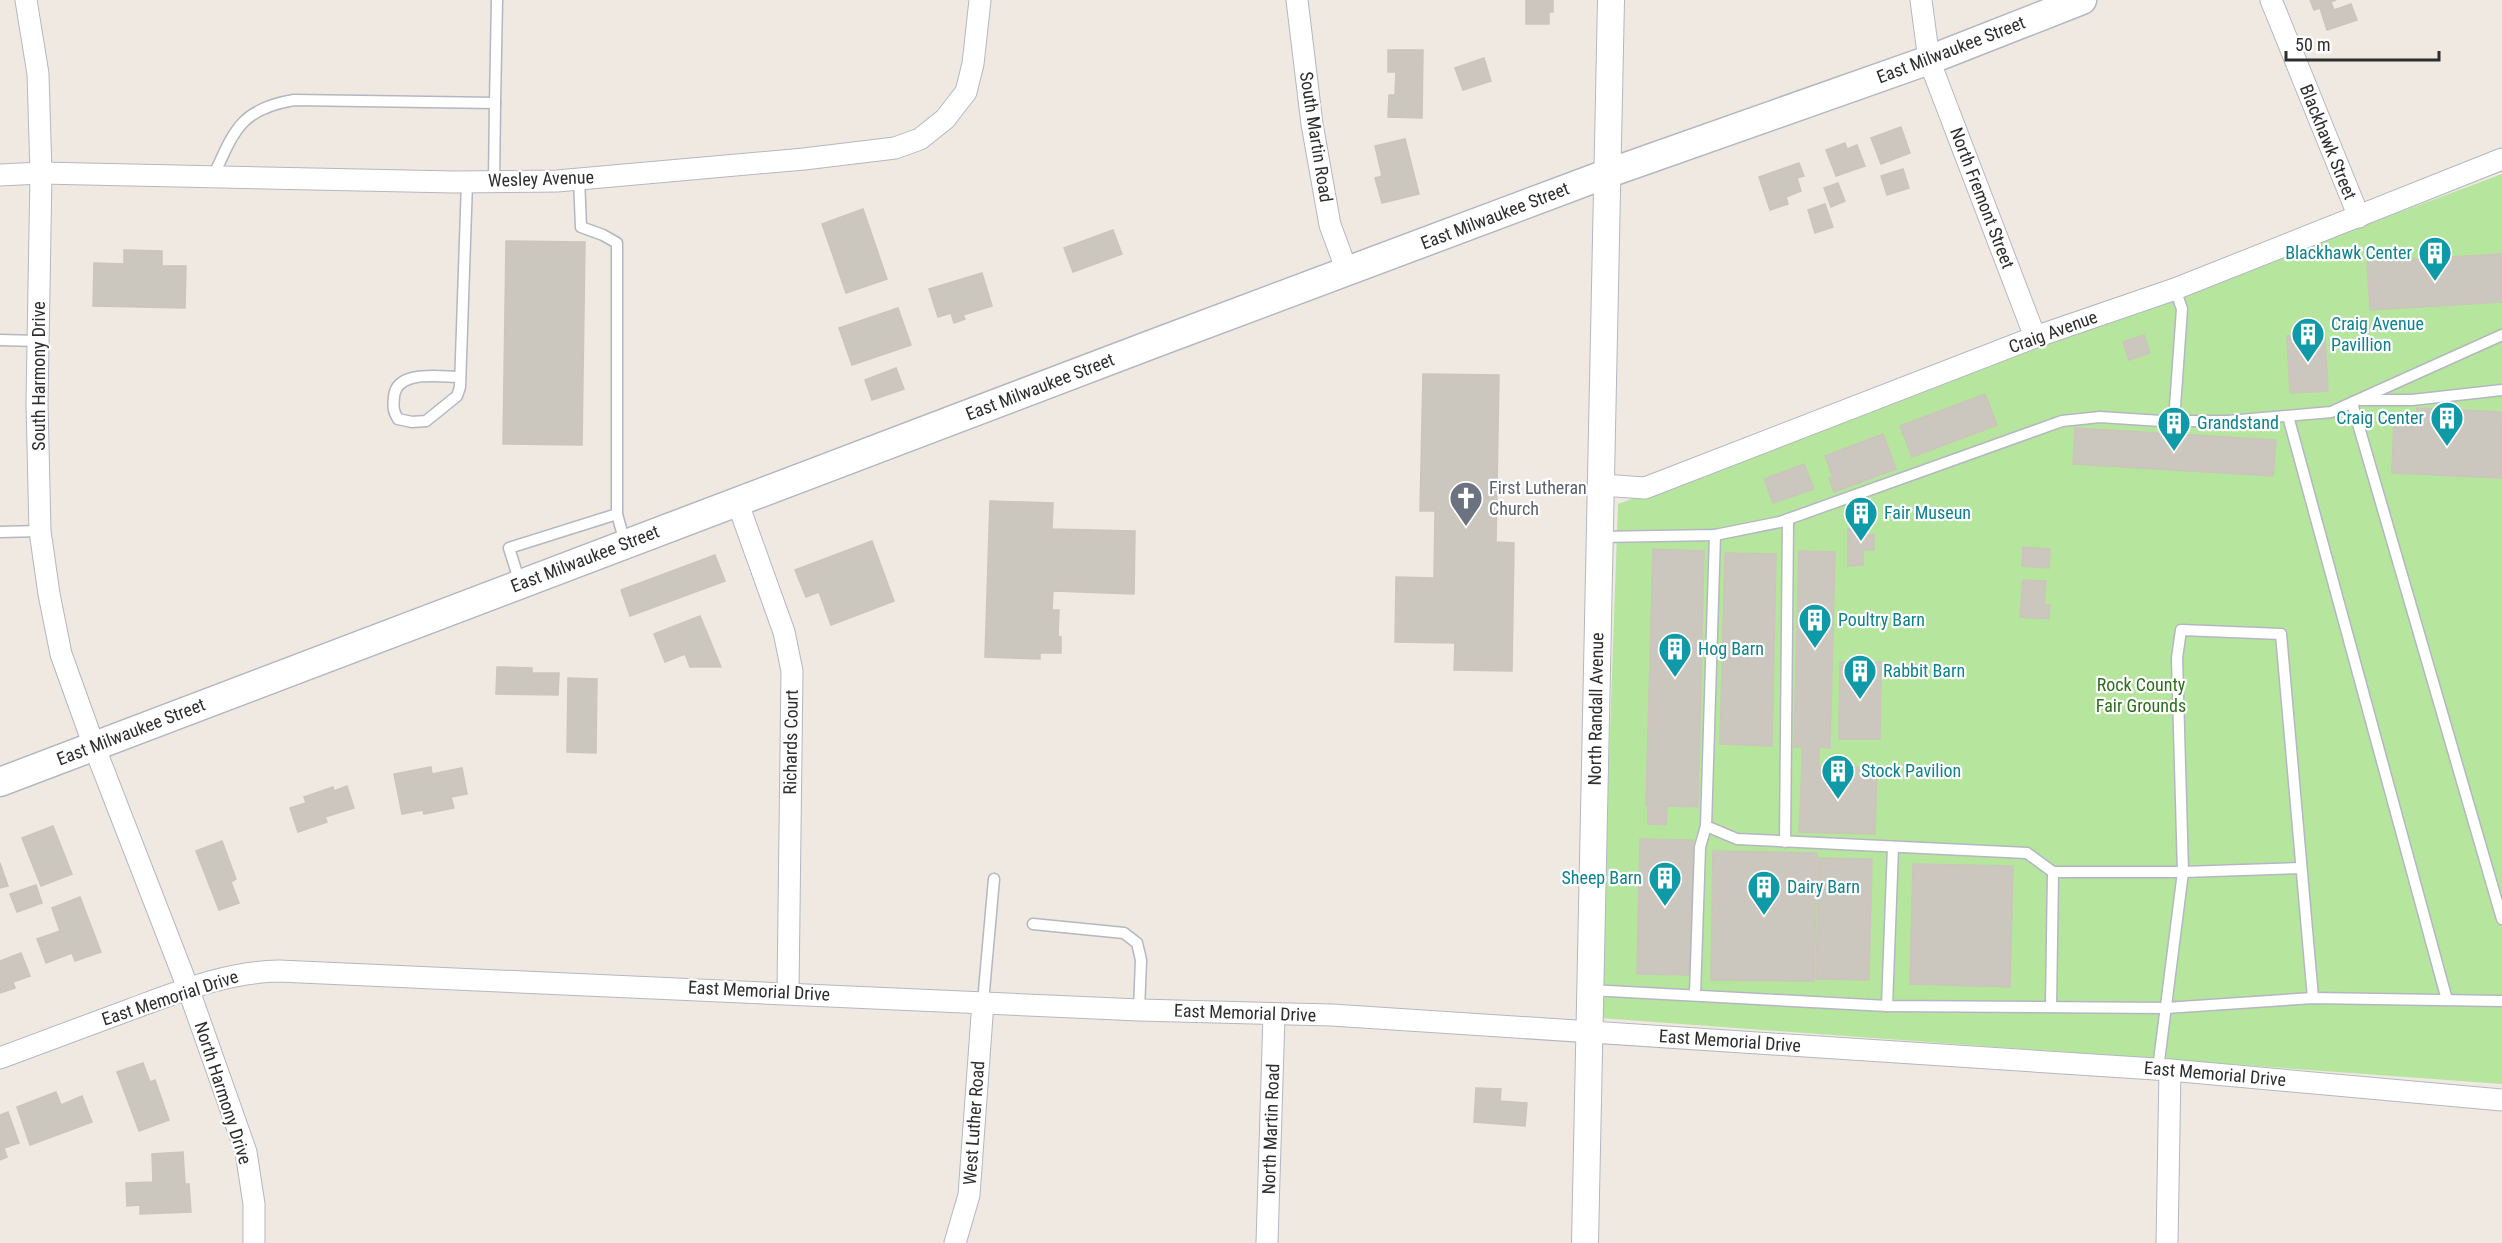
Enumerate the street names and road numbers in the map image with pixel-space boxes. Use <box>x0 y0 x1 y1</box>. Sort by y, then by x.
street label: East Milwaukee Street <box>1874 12 2028 88</box>
street label: South Martin Road <box>1296 70 1337 204</box>
street label: Blackhawk Street <box>2296 81 2361 203</box>
street label: North Fremont Street <box>1946 124 2019 271</box>
street label: Wesley Avenue <box>488 166 594 191</box>
street label: East Milwaukee Street <box>1418 178 1572 254</box>
street label: South Harmony Drive <box>28 301 49 451</box>
street label: Craig Avenue <box>2006 306 2100 357</box>
street label: East Milwaukee Street <box>963 349 1117 425</box>
street label: East Milwaukee Street <box>508 521 662 597</box>
street label: North Randall Avenue <box>1584 632 1607 786</box>
street label: Richards Court <box>779 689 802 795</box>
street label: East Milwaukee Street <box>54 694 208 770</box>
street label: East Memorial Drive <box>99 966 241 1029</box>
street label: East Memorial Drive <box>687 976 831 1005</box>
street label: East Memorial Drive <box>1174 1000 1316 1025</box>
street label: North Harmony Drive <box>191 1019 256 1167</box>
street label: East Memorial Drive <box>1658 1025 1802 1056</box>
street label: East Memorial Drive <box>2143 1057 2287 1090</box>
street label: West Luther Road <box>959 1060 988 1186</box>
street label: North Martin Road <box>1258 1063 1283 1195</box>

